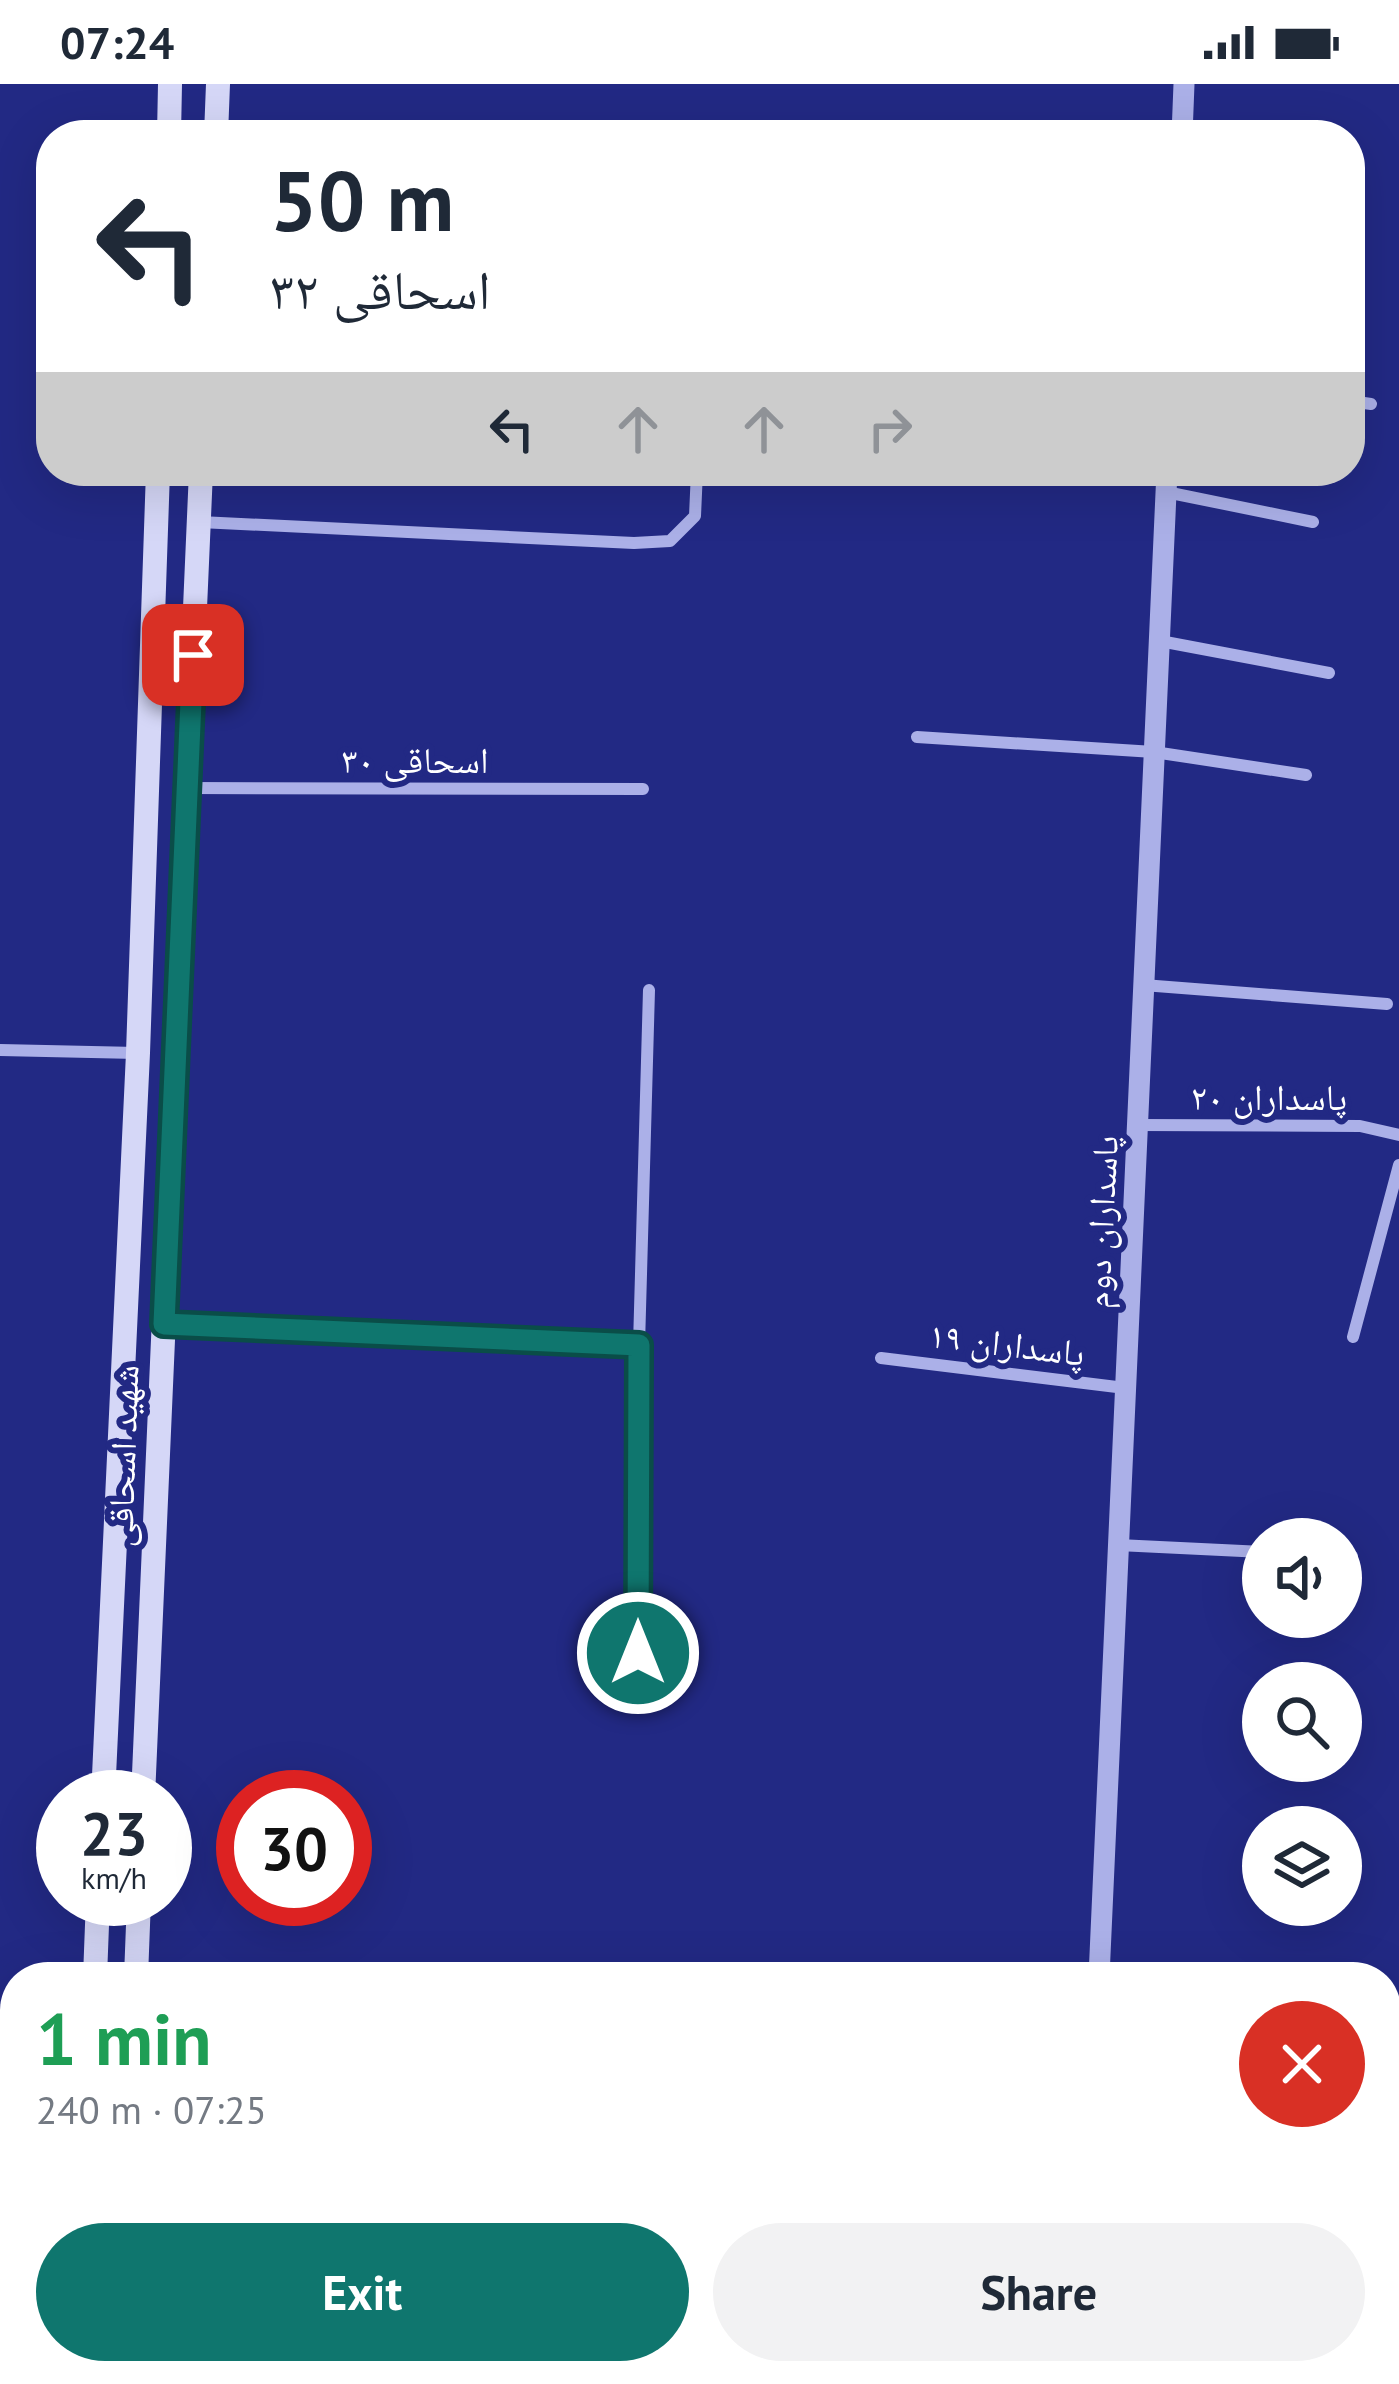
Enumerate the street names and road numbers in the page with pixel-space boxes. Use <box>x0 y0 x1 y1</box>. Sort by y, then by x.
street label: اسحاقی ۳۰ <box>341 736 489 783</box>
street label: پاسداران ۲۰ <box>1191 1073 1347 1120</box>
street label: پاسداران دوم <box>1072 1134 1129 1310</box>
street label: پاسداران ۱۹ <box>927 1310 1087 1376</box>
street label: شهید اسحاقی <box>95 1364 149 1548</box>

